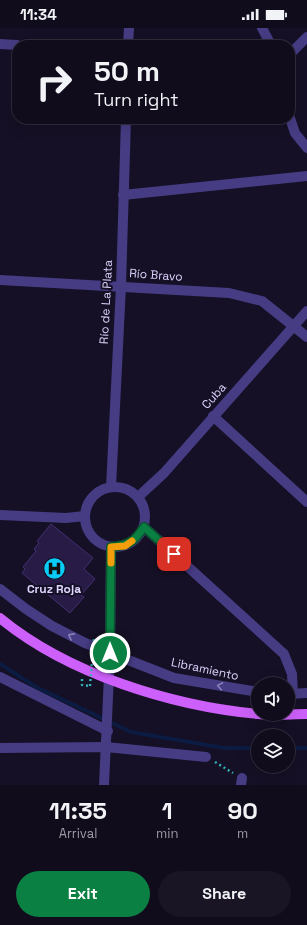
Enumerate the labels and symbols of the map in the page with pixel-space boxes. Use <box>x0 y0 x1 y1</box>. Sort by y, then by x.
street label: Río de La Plata <box>96 259 116 345</box>
street label: Río Bravo <box>129 265 183 285</box>
street label: Cuba <box>198 380 230 412</box>
pin <box>157 537 191 571</box>
hospital icon: Cruz Roja <box>41 555 67 581</box>
place label: Cruz Roja <box>27 581 81 597</box>
position arrow <box>89 632 131 674</box>
one-way arrow <box>67 633 75 641</box>
street label: Libramiento <box>170 654 240 684</box>
one-way arrow <box>216 683 223 691</box>

